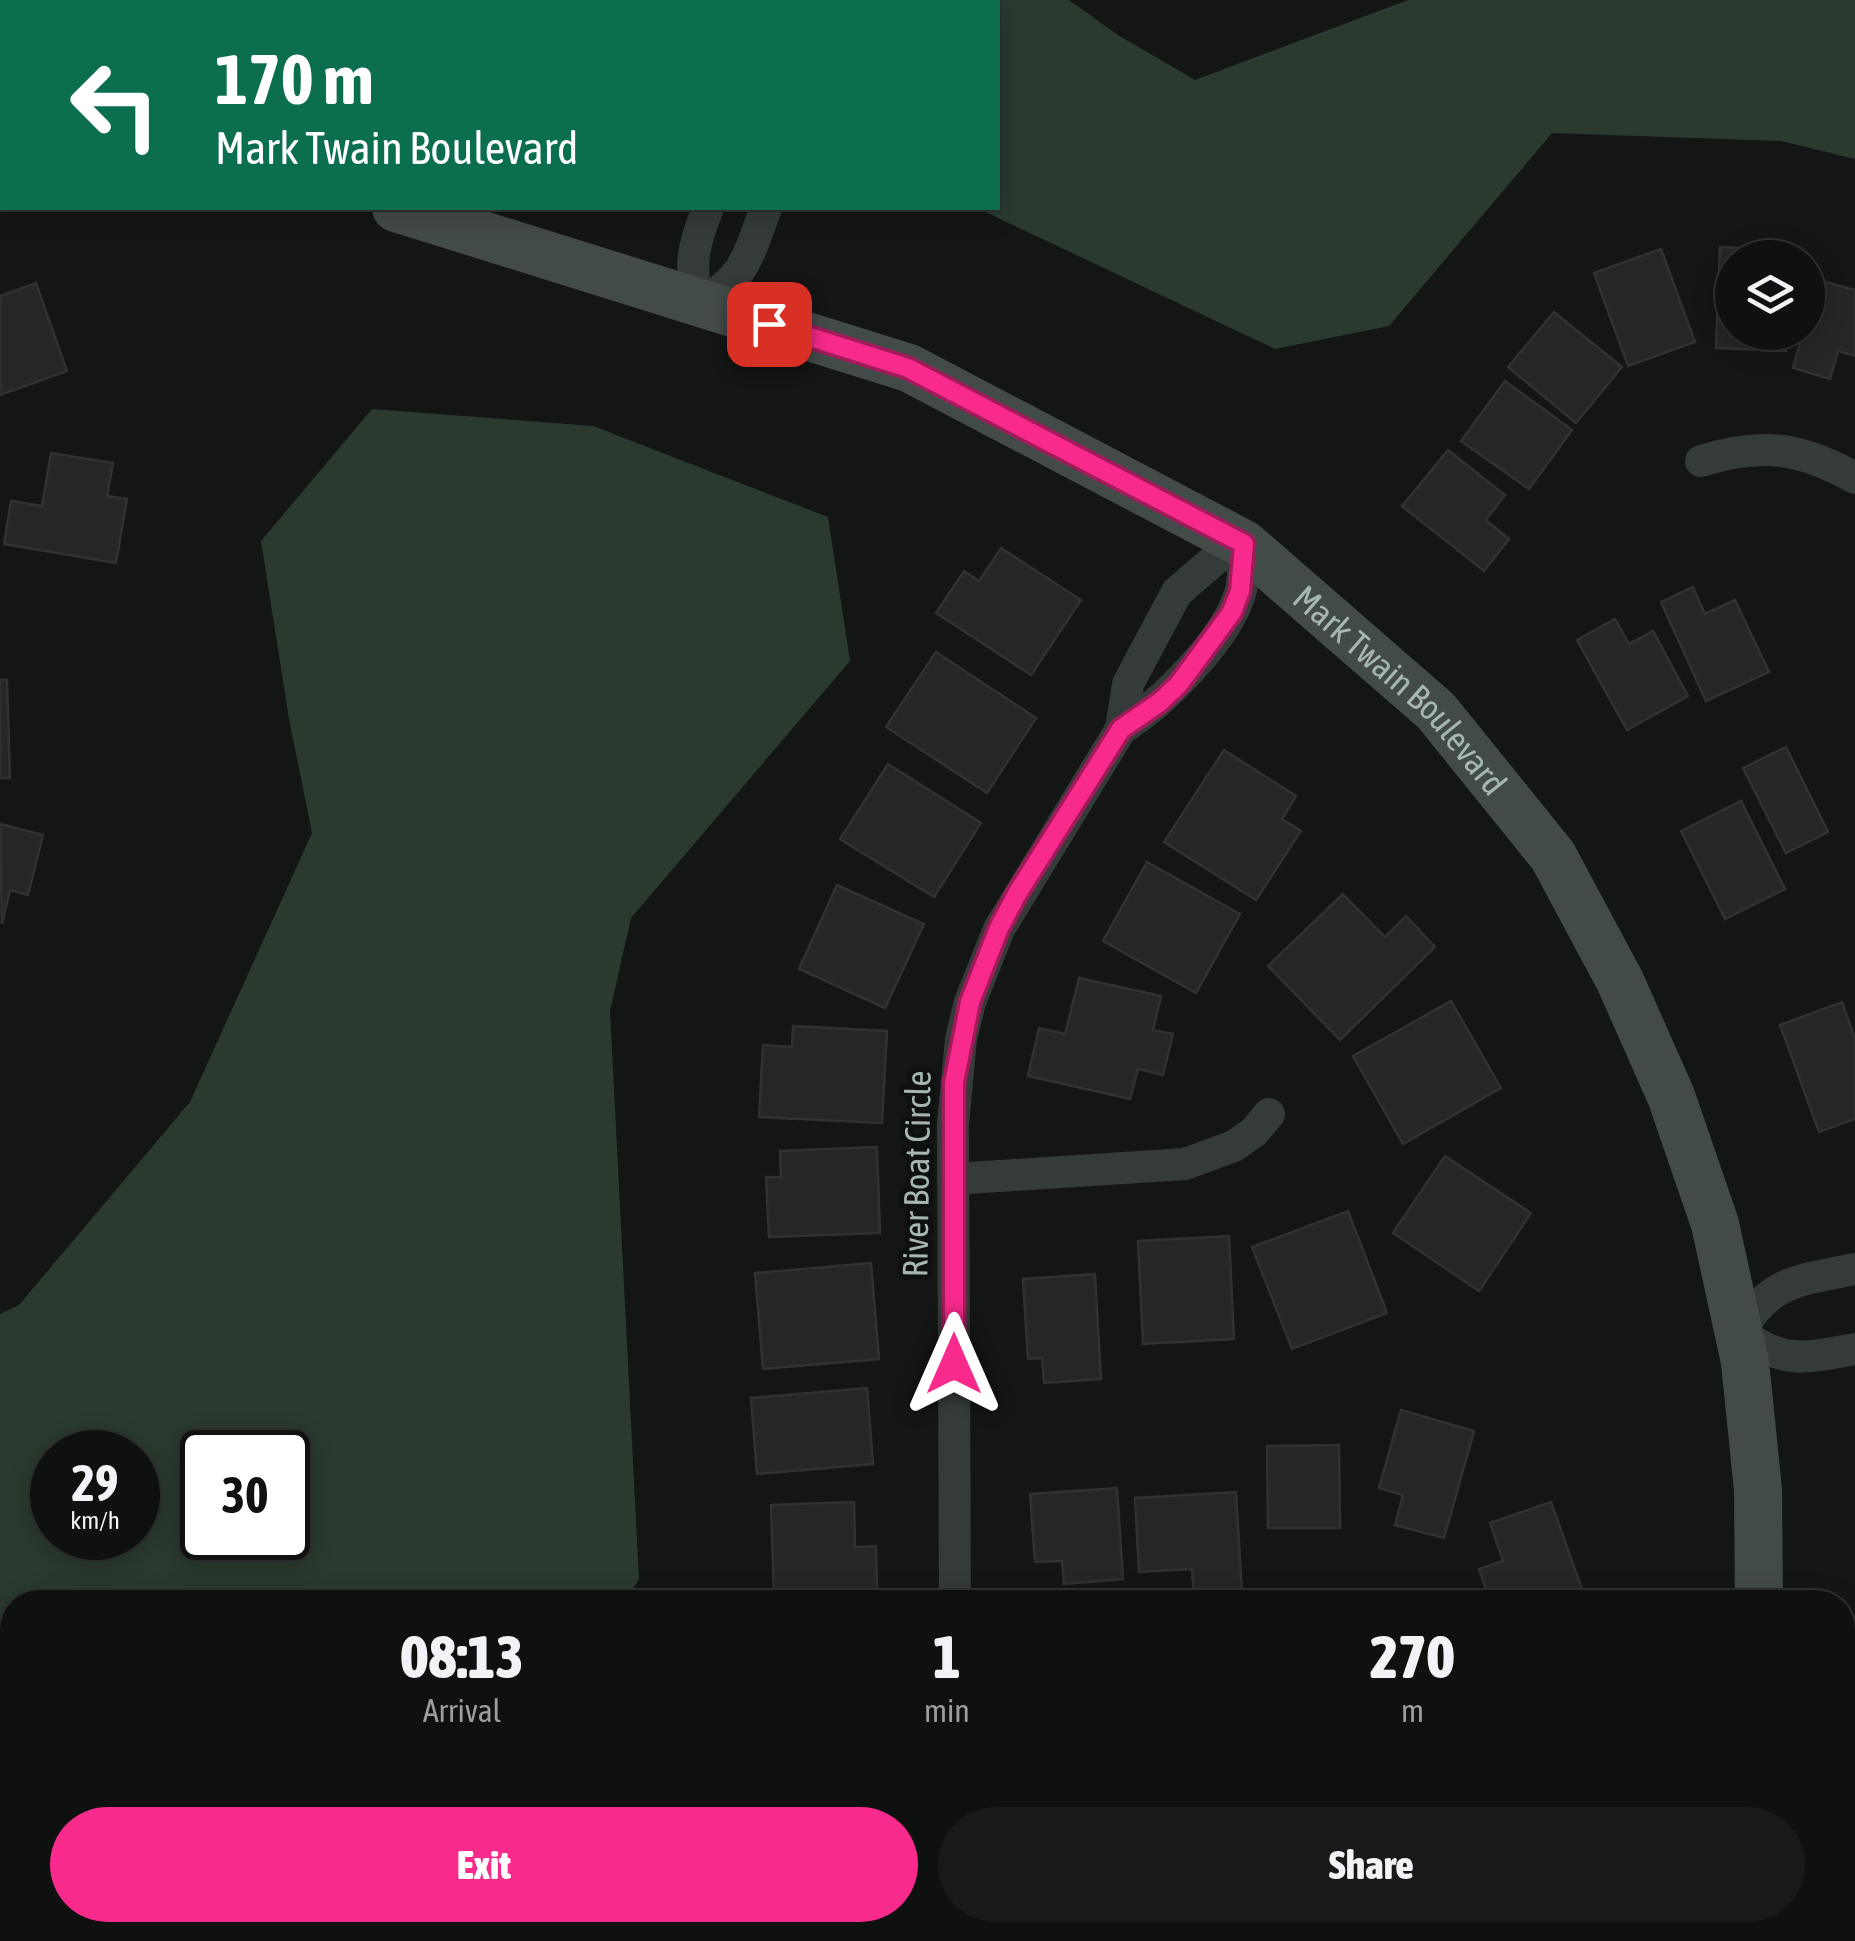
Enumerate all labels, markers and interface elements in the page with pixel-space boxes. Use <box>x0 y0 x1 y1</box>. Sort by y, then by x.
text: 170 m <box>215 39 374 119</box>
icon: left <box>50 40 180 170</box>
text: Mark Twain Boulevard <box>215 122 578 174</box>
map controls <box>1715 240 1825 350</box>
button: layers <box>1715 240 1825 350</box>
pin <box>727 282 812 367</box>
icon: arrive <box>742 297 797 352</box>
street label: Mark Twain Boulevard <box>1286 577 1515 802</box>
street label: River Boat Circle <box>894 1070 938 1278</box>
position arrow <box>902 1312 1006 1416</box>
speed limit sign: 30 <box>180 1430 310 1560</box>
text: 29 <box>71 1454 118 1512</box>
text: km/h <box>70 1506 120 1534</box>
text: 08:13 <box>400 1622 524 1691</box>
text: 1 <box>933 1622 961 1691</box>
text: 270 <box>1370 1622 1455 1691</box>
text: Arrival <box>423 1692 501 1729</box>
text: min <box>924 1692 970 1729</box>
text: m <box>1401 1692 1424 1729</box>
button: Exit <box>50 1807 918 1922</box>
button: Share <box>938 1807 1805 1922</box>

